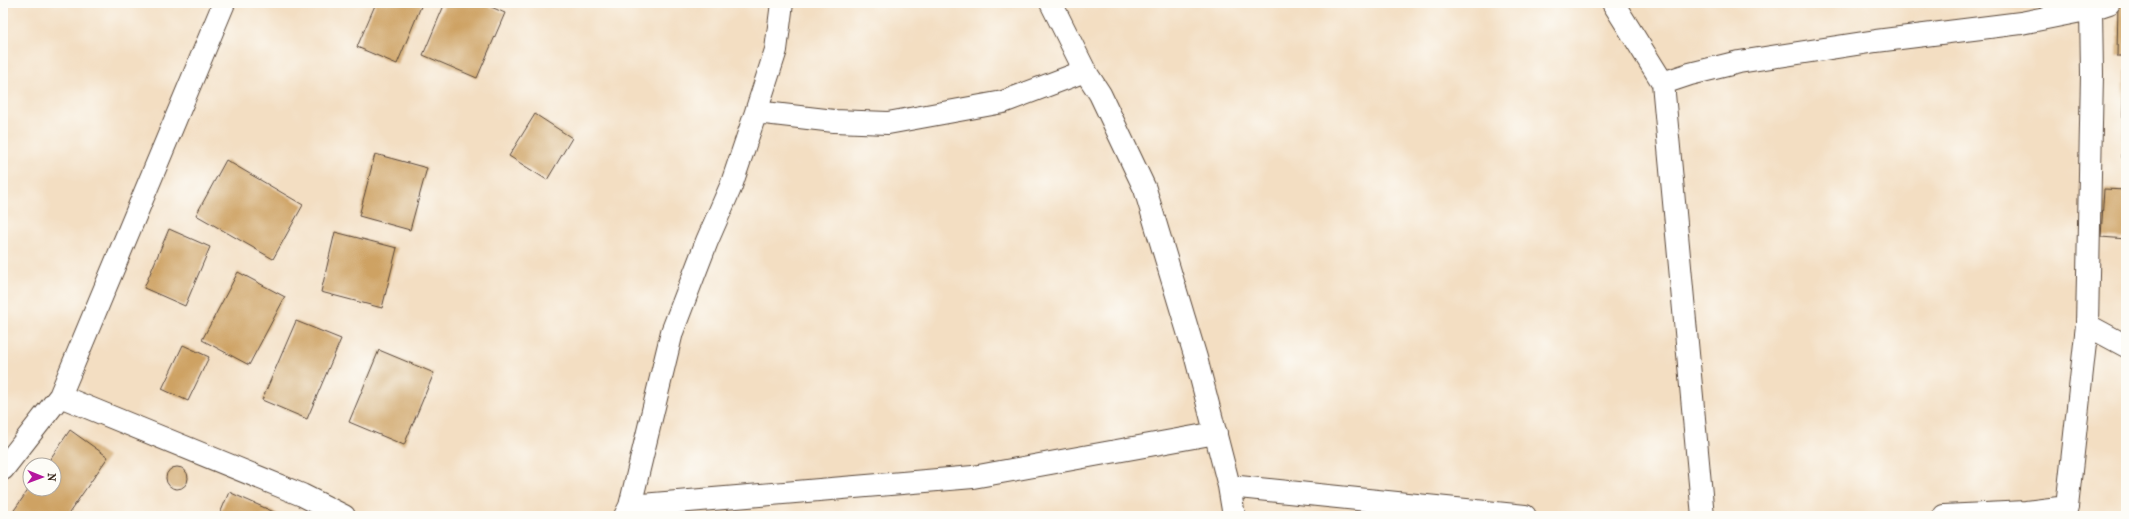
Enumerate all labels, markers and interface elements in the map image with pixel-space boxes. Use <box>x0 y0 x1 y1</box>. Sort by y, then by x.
north arrow <box>22 457 62 497</box>
text: N <box>45 473 58 482</box>

